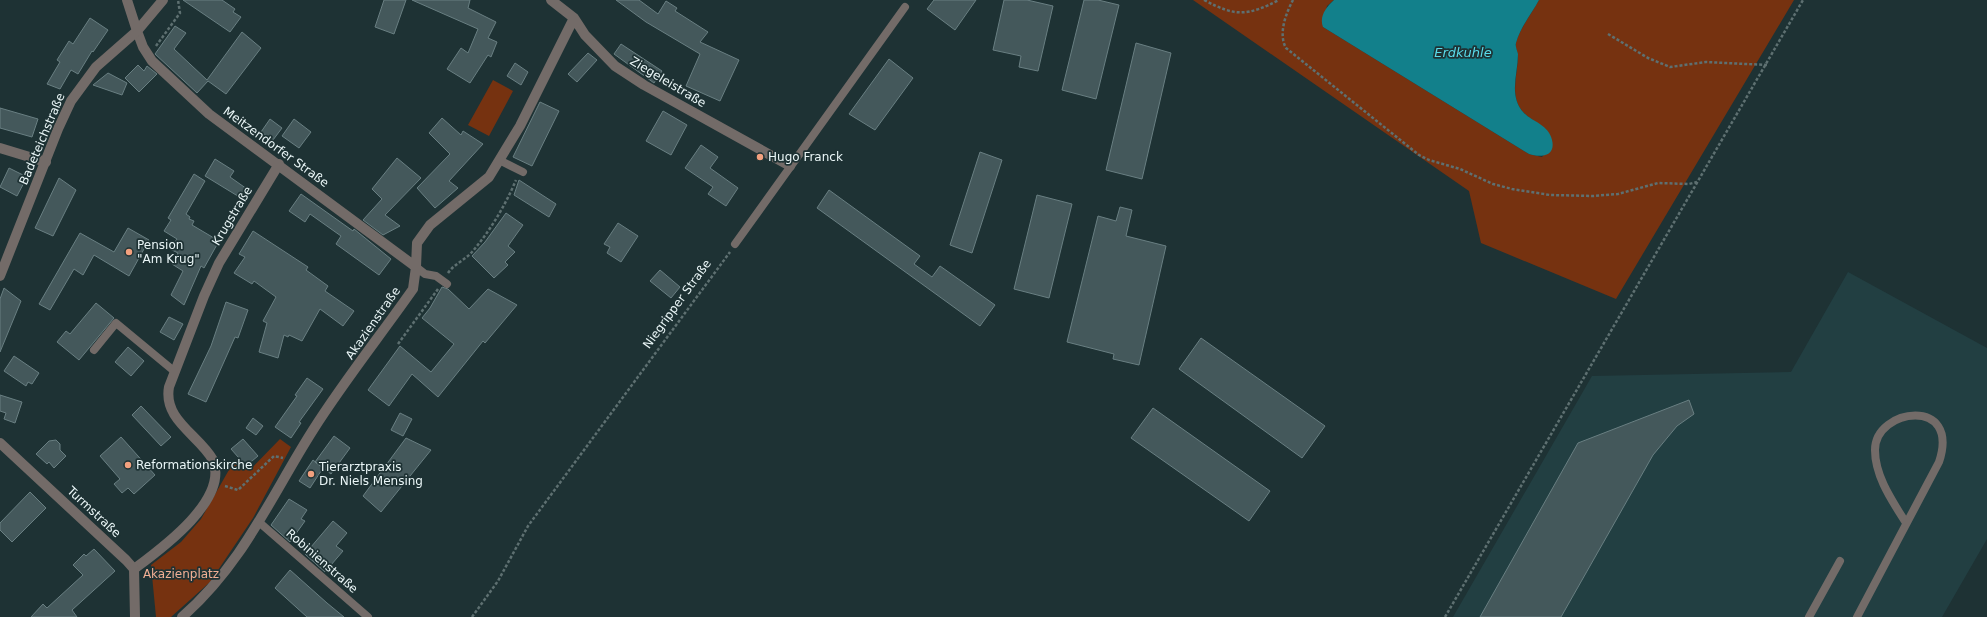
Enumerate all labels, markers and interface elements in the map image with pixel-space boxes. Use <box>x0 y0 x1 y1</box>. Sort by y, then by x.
water label: Erdkuhle <box>1434 45 1492 60</box>
street label: Ziegeleistraße <box>627 54 709 110</box>
street label: Badeteichstraße <box>16 91 68 187</box>
street label: Meitzendorfer Straße <box>221 104 331 190</box>
place label: Hugo Franck <box>768 150 843 164</box>
marker: Hugo Franck <box>755 152 765 162</box>
street label: Krugstraße <box>209 184 255 248</box>
place label: Pension "Am Krug" <box>137 238 200 266</box>
marker: Pension "Am Krug" <box>124 247 134 257</box>
street label: Niegripper Straße <box>640 257 714 351</box>
street label: Akazienstraße <box>343 284 403 362</box>
place label: Reformationskirche <box>136 458 252 472</box>
marker: Reformationskirche <box>123 460 133 470</box>
place label: Tierarztpraxis Dr. Niels Mensing <box>318 460 423 488</box>
marker: Tierarztpraxis Dr. Niels Mensing <box>306 469 316 479</box>
street label: Turmstraße <box>64 483 124 540</box>
street label: Robinienstraße <box>283 526 361 596</box>
park label: Akazienplatz <box>143 567 219 581</box>

